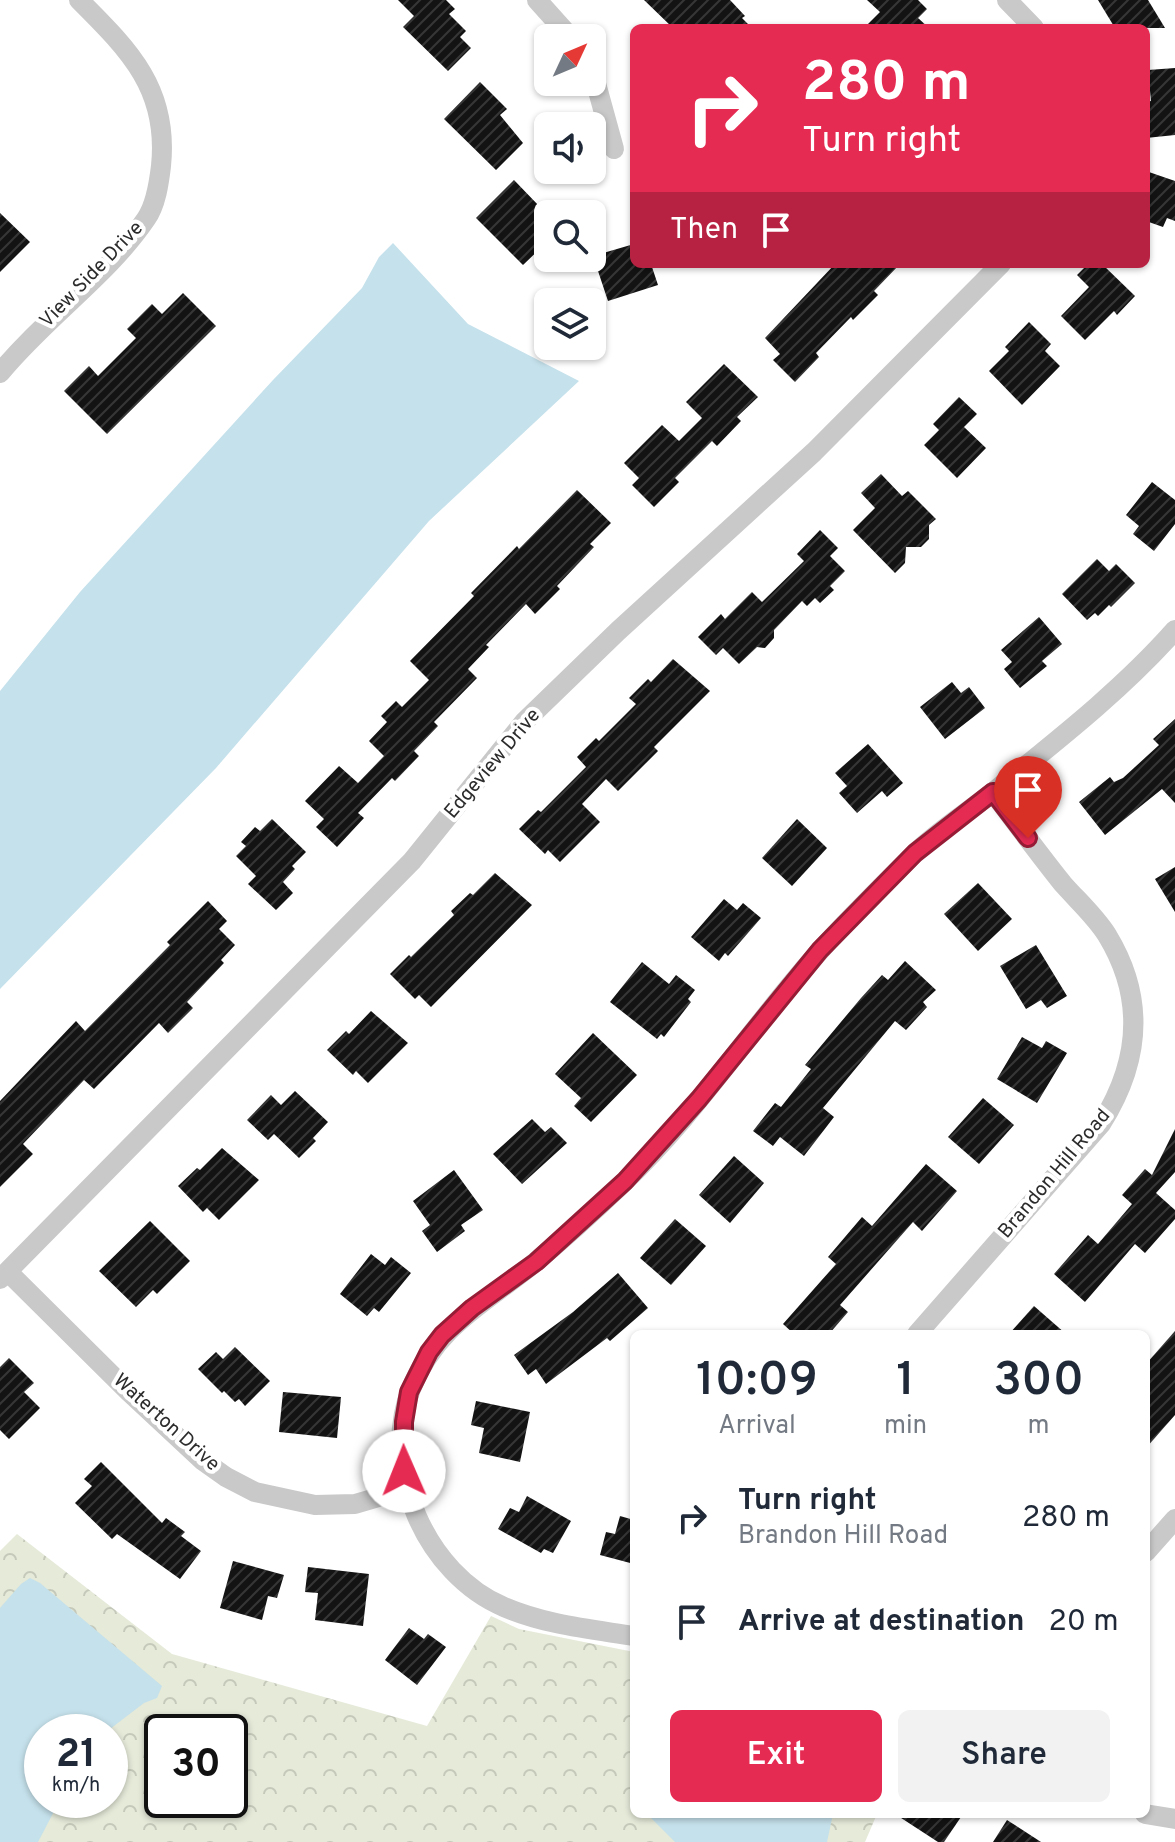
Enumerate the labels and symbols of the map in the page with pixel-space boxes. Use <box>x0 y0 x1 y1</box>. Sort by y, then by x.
north arrow <box>534 24 606 96</box>
street label: View Side Drive <box>34 216 150 334</box>
street label: Edgeview Drive <box>439 703 547 825</box>
pin <box>994 756 1062 838</box>
street label: Brandon Hill Road <box>993 1104 1117 1244</box>
street label: Waterton Drive <box>107 1368 225 1478</box>
position arrow <box>362 1429 446 1513</box>
speed limit sign: 30 <box>144 1714 248 1818</box>

